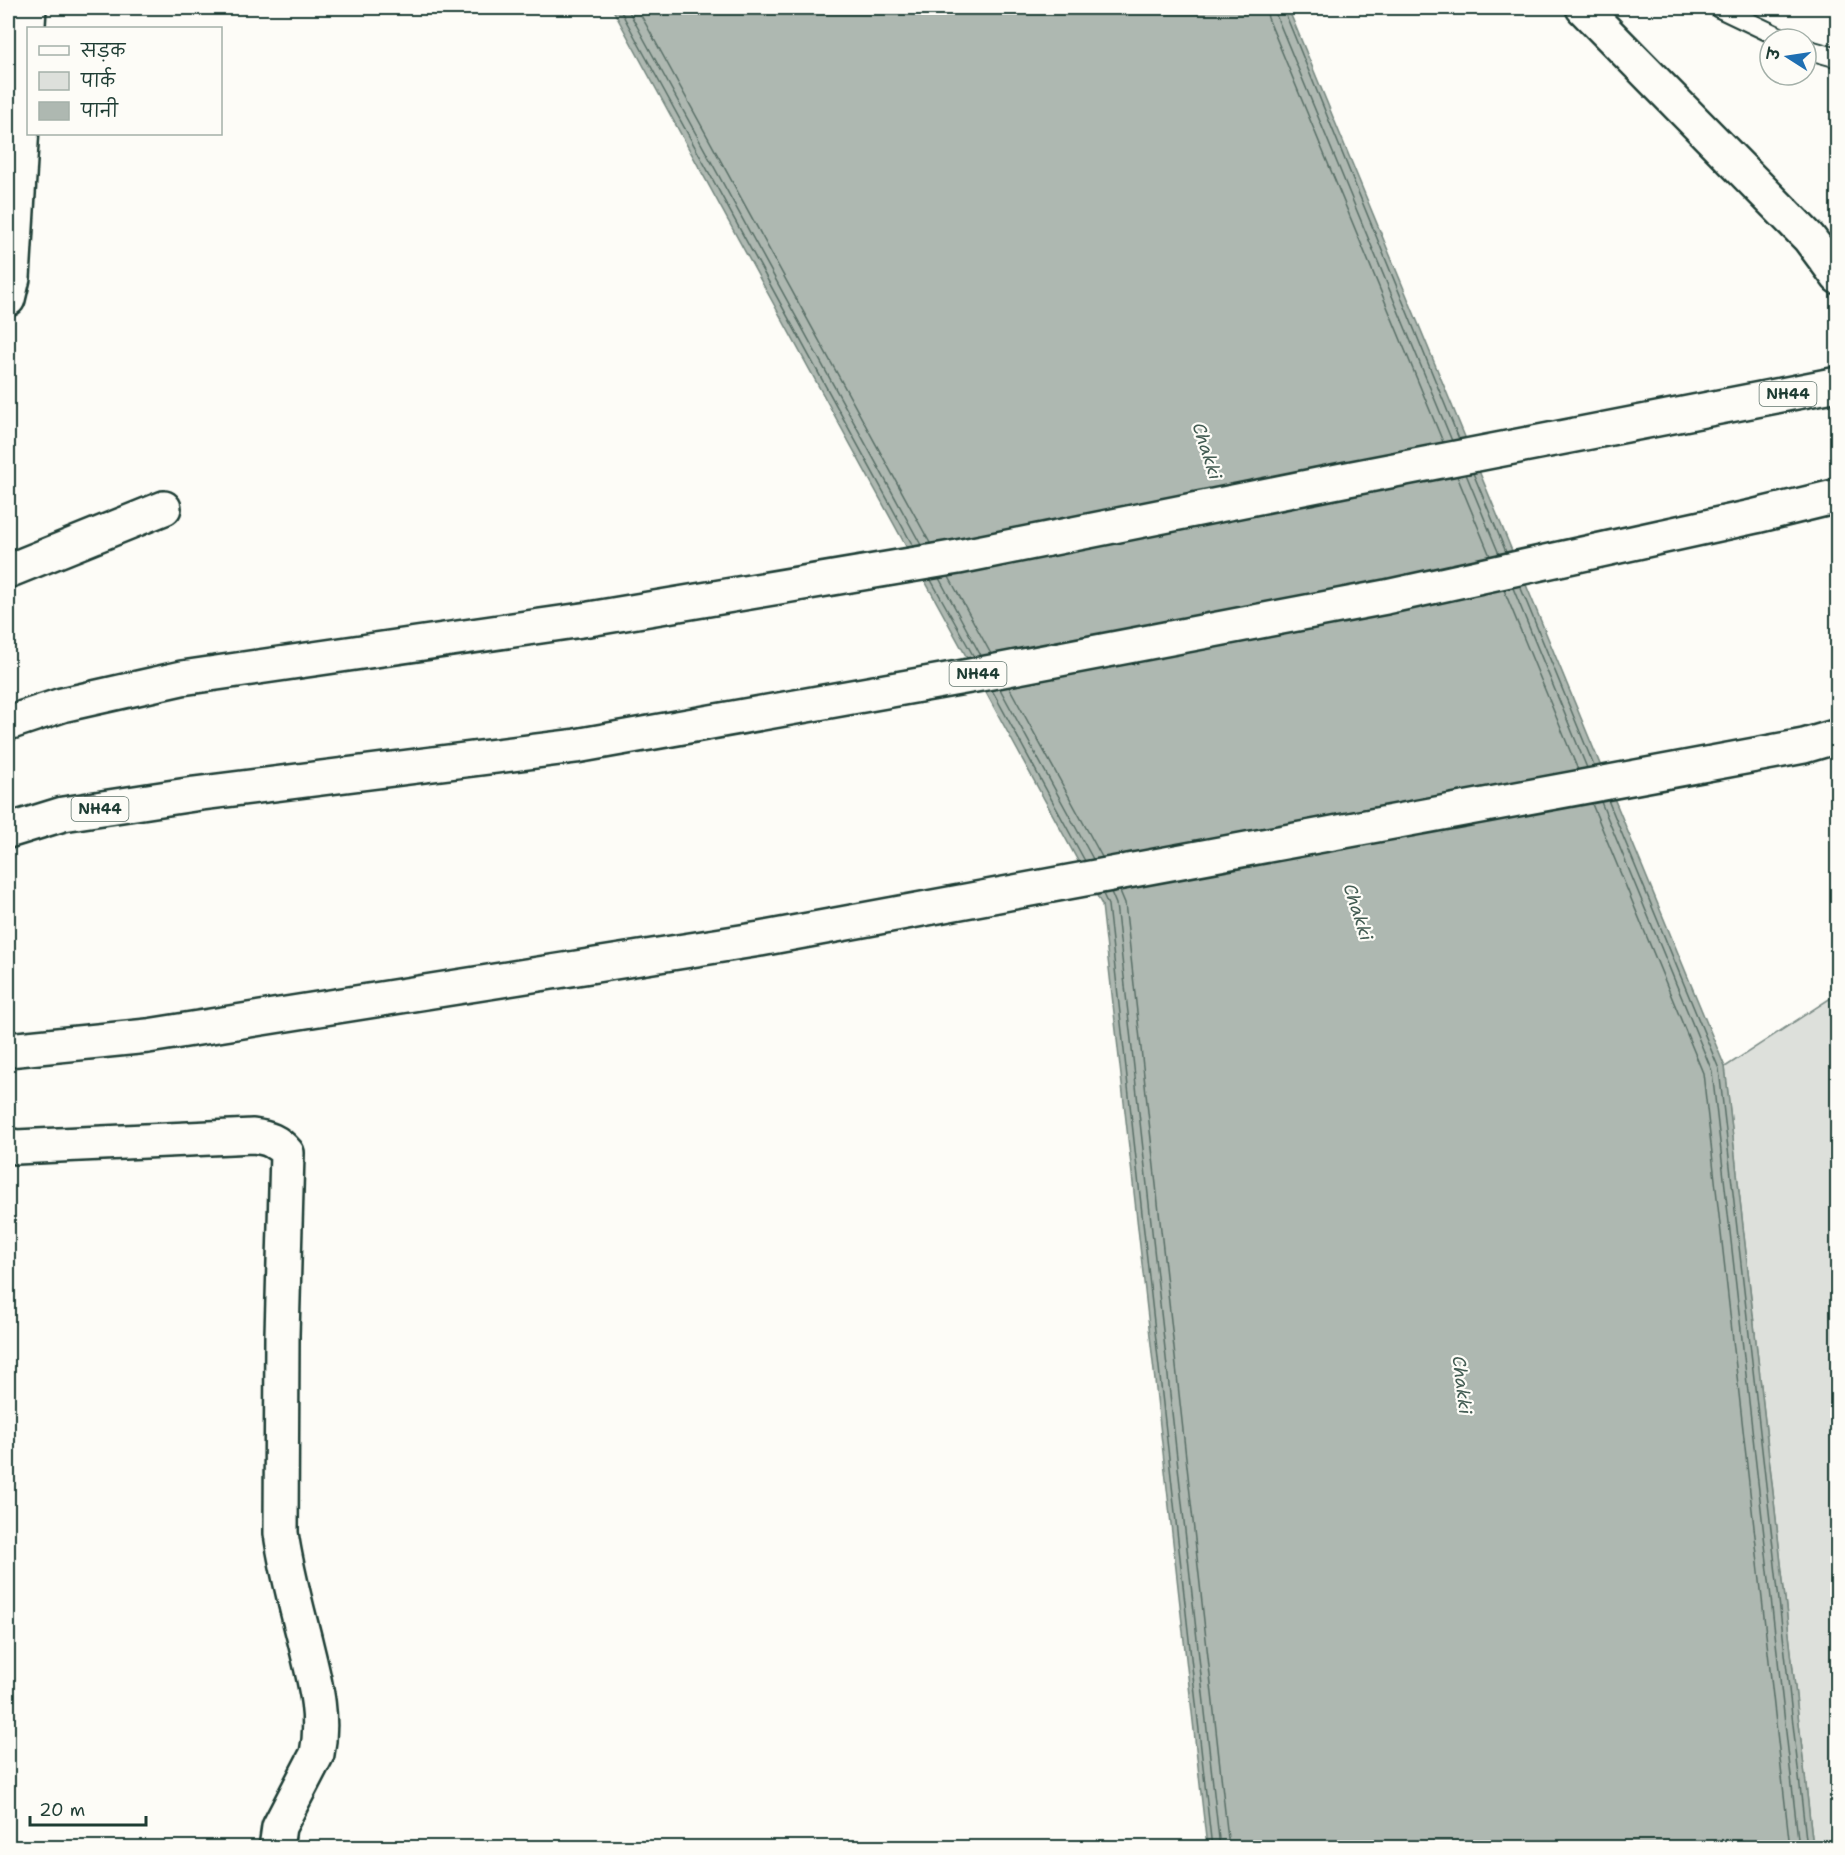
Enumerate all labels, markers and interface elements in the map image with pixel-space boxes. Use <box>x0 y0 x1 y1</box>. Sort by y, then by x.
legend <box>27 27 222 135</box>
north arrow <box>1758 27 1818 87</box>
text: सड़क <box>80 39 126 63</box>
text: उ <box>1762 45 1785 63</box>
text: पार्क <box>80 67 116 93</box>
text: पानी <box>80 97 119 123</box>
road number: NH44 <box>1760 382 1816 406</box>
water label: Chakki <box>1187 419 1228 484</box>
road number: NH44 <box>950 662 1006 686</box>
road number: NH44 <box>72 797 128 821</box>
water label: Chakki <box>1338 880 1379 945</box>
water label: Chakki <box>1447 1354 1478 1417</box>
scale bar <box>30 1789 146 1827</box>
text: 20 m <box>39 1798 85 1822</box>

